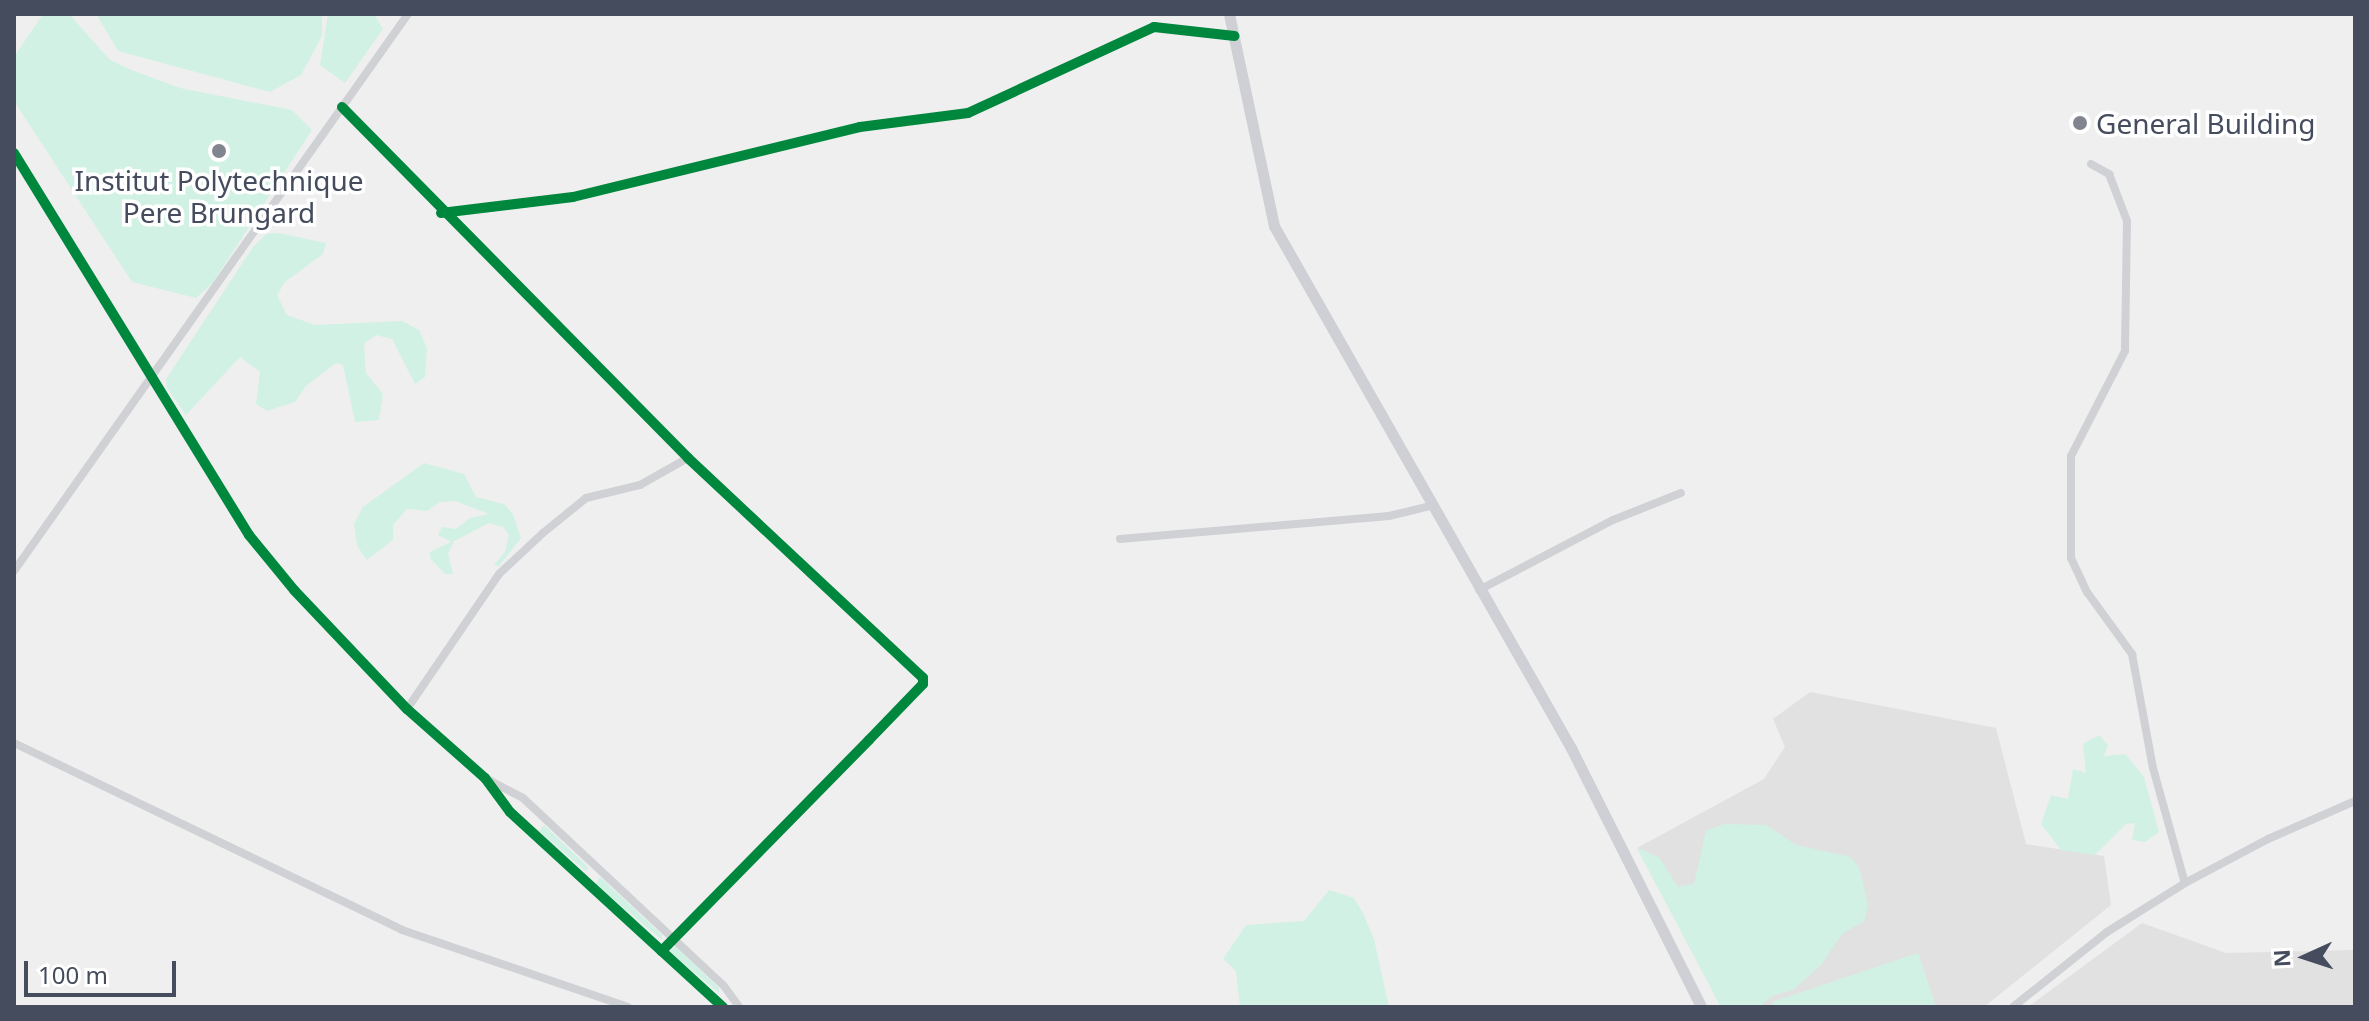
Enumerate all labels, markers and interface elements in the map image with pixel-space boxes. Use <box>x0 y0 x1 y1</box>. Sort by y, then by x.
place label: General Building <box>2096 106 2315 140</box>
marker: General Building <box>2071 114 2089 132</box>
marker: Institut Polytechnique Pere Brungard <box>210 142 228 160</box>
place label: Institut Polytechnique Pere Brungard <box>74 163 364 229</box>
north arrow <box>2265 917 2345 997</box>
scale bar <box>28 945 180 995</box>
text: N <box>2266 949 2296 968</box>
text: 100 m <box>38 958 108 991</box>

